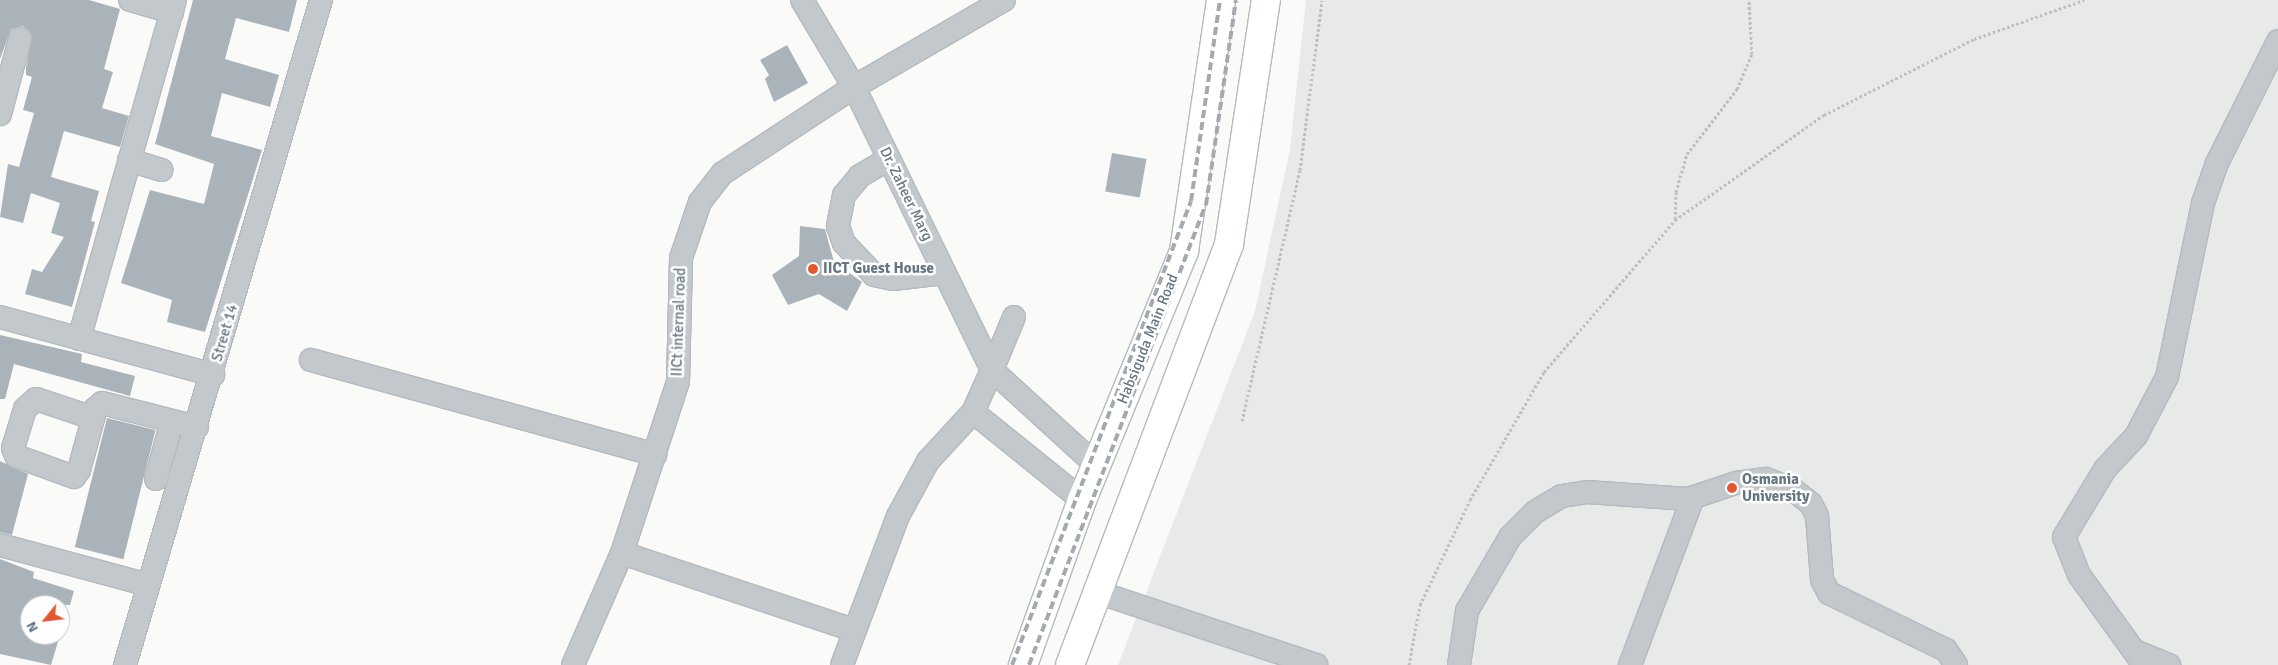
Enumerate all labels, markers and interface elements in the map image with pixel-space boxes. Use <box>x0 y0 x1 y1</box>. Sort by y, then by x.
street label: Dr. Zaheer Marg <box>875 144 937 244</box>
place label: IICT Guest House <box>823 260 934 278</box>
marker: IICT Guest House <box>807 263 819 275</box>
street label: IICt internal road <box>668 267 690 377</box>
street label: Habsiguda Main Road <box>1114 271 1182 407</box>
street label: Street 14 <box>208 302 242 364</box>
place label: Osmania University <box>1742 470 1809 505</box>
marker: Osmania University <box>1726 482 1738 494</box>
north arrow <box>20 595 70 645</box>
text: N <box>23 619 42 635</box>

